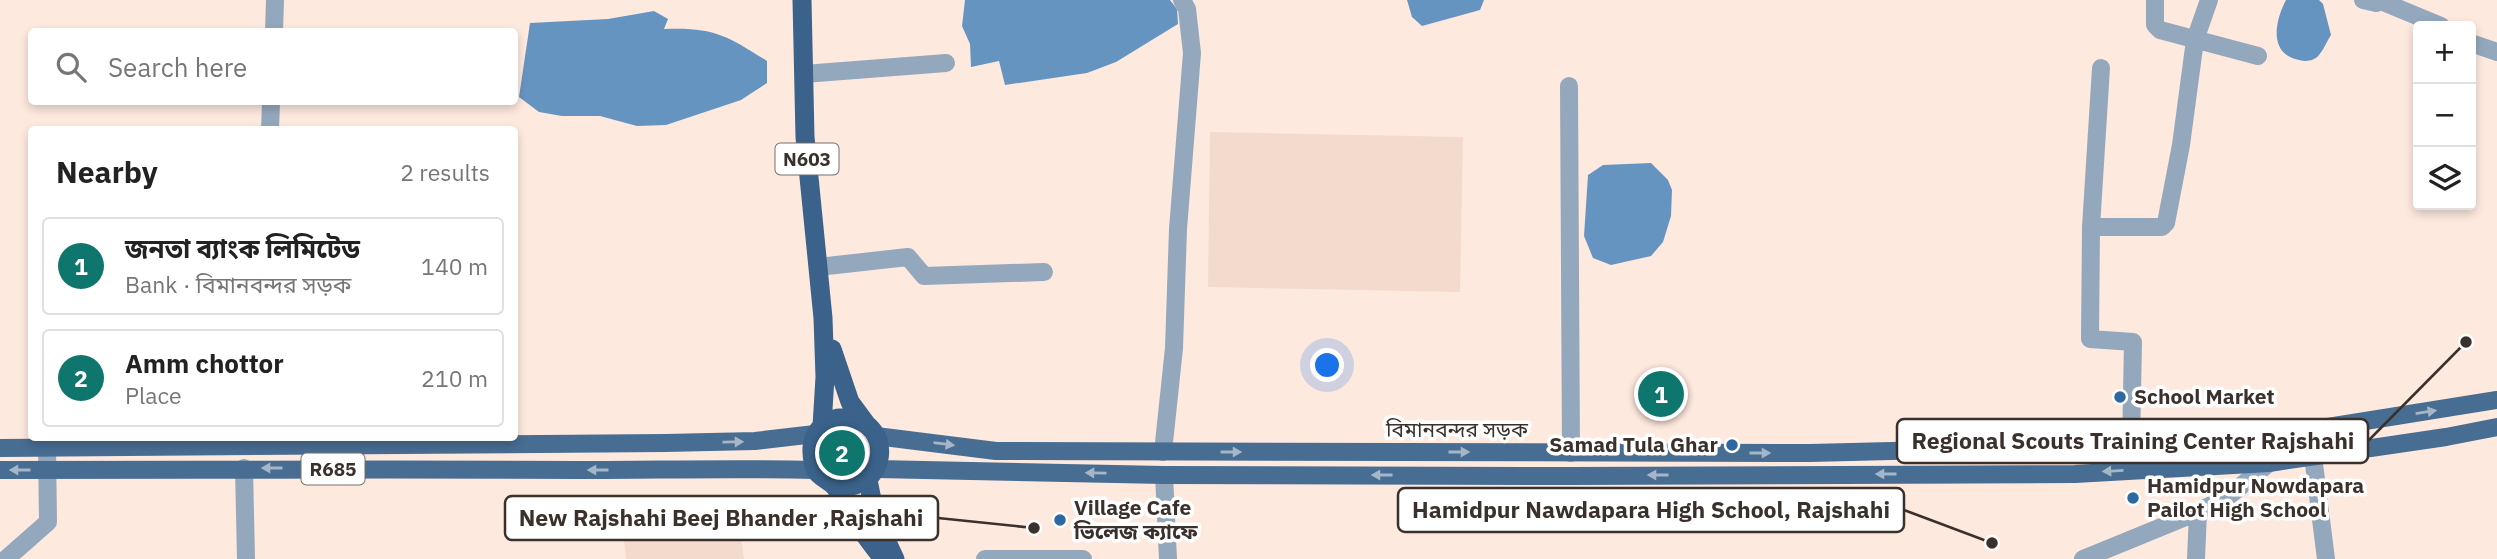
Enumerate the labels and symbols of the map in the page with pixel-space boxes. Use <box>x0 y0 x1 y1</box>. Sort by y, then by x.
road number: N603 <box>776 144 838 174</box>
your location <box>1310 348 1344 382</box>
pin: 1 <box>1638 368 1684 420</box>
place label: School Market <box>2134 382 2275 410</box>
marker: School Market <box>2112 389 2128 405</box>
one-way arrow <box>2415 407 2437 418</box>
street label: বিমানবন্দর সড়ক <box>1385 415 1529 443</box>
callout: Regional Scouts Training Center Rajshahi <box>1897 419 2368 463</box>
text: Regional Scouts Training Center Rajshahi <box>1912 425 2354 455</box>
pin: 2 <box>819 427 865 479</box>
place label: Samad Tula Ghar <box>1549 430 1719 458</box>
one-way arrow <box>723 436 745 447</box>
marker: Samad Tula Ghar <box>1724 437 1740 453</box>
one-way arrow <box>933 439 955 450</box>
one-way arrow <box>1220 446 1242 458</box>
one-way arrow <box>1448 446 1470 458</box>
one-way arrow <box>1749 447 1771 459</box>
road number: R685 <box>302 454 364 484</box>
one-way arrow <box>261 463 283 474</box>
one-way arrow <box>9 464 31 476</box>
one-way arrow <box>587 464 609 476</box>
one-way arrow <box>2102 466 2124 477</box>
one-way arrow <box>1085 467 1107 479</box>
one-way arrow <box>1875 468 1897 480</box>
one-way arrow <box>1371 469 1393 481</box>
one-way arrow <box>1647 469 1669 481</box>
place label: Hamidpur Nowdapara Pailot High School <box>2147 471 2364 523</box>
callout: Hamidpur Nawdapara High School, Rajshahi <box>1398 488 1904 532</box>
marker: Hamidpur Nowdapara Pailot High School <box>2125 490 2141 506</box>
place label: Village Cafe ভিলেজ ক্যাফে <box>1073 493 1198 545</box>
text: Hamidpur Nawdapara High School, Rajshahi <box>1412 494 1890 524</box>
callout: New Rajshahi Beej Bhander ,Rajshahi <box>505 496 938 540</box>
text: New Rajshahi Beej Bhander ,Rajshahi <box>519 502 923 532</box>
marker: Village Cafe ভিলেজ ক্যাফে <box>1052 512 1068 528</box>

